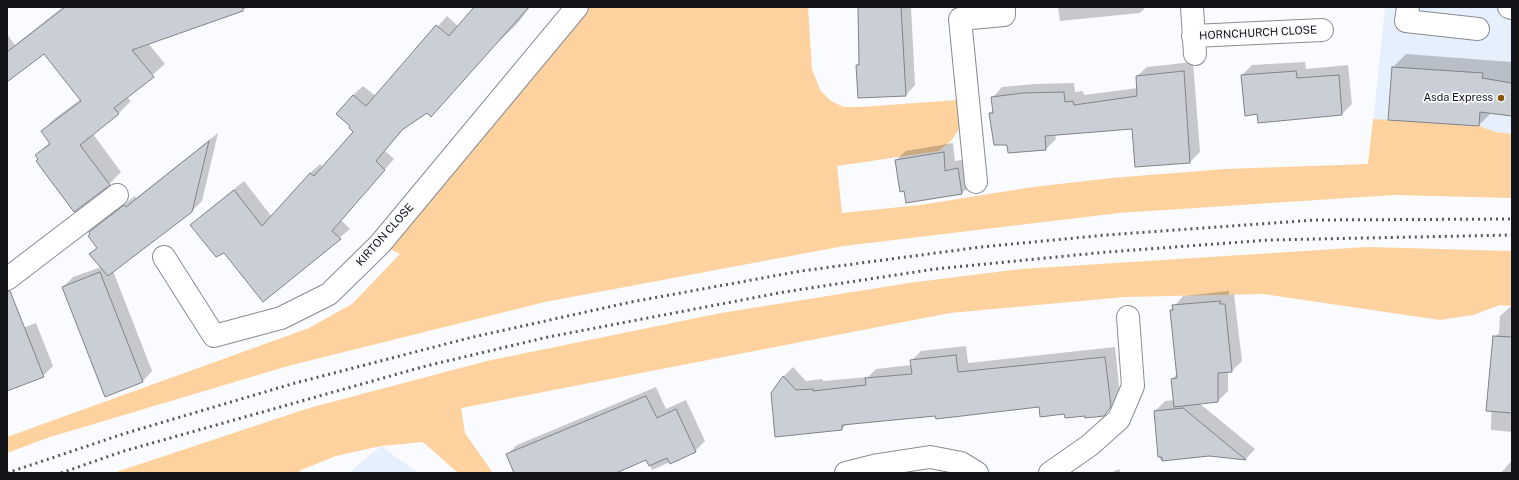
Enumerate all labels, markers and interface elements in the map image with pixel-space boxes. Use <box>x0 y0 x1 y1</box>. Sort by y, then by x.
street label: HORNCHURCH CLOSE <box>1199 23 1317 43</box>
place label: Asda Express <box>1423 91 1493 105</box>
marker: Asda Express <box>1496 93 1506 103</box>
street label: KIRTON CLOSE <box>354 201 416 269</box>

